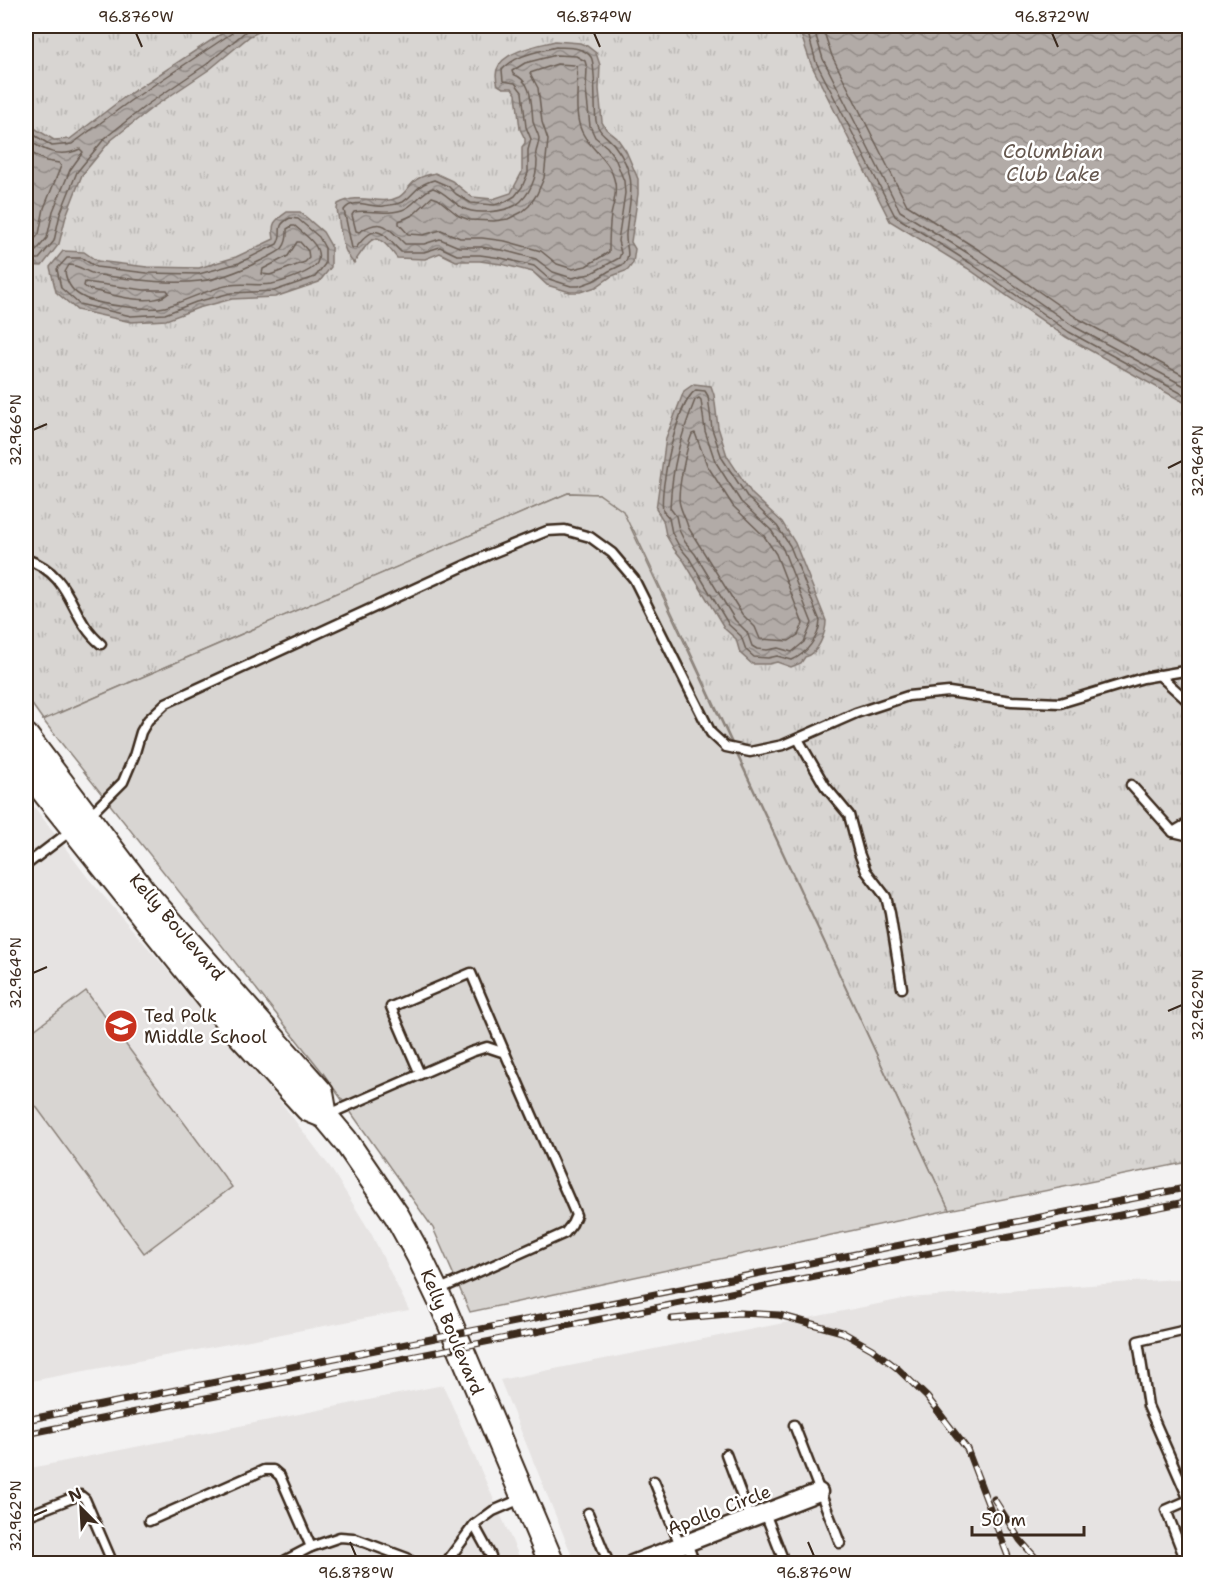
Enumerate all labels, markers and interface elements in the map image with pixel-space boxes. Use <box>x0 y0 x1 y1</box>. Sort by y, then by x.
text: 96.876°W <box>98 7 174 27</box>
text: 96.874°W <box>556 7 632 27</box>
text: 96.872°W <box>1014 7 1090 27</box>
water label: Columbian Club Lake <box>1003 138 1103 187</box>
text: 32.966°N <box>6 394 26 466</box>
text: 32.964°N <box>1188 425 1208 497</box>
street label: Kelly Boulevard <box>124 868 230 986</box>
text: 32.964°N <box>6 937 26 1009</box>
text: 32.962°N <box>1188 969 1208 1041</box>
place label: Ted Polk Middle School <box>144 1004 268 1049</box>
school or university icon: Ted Polk Middle School <box>103 1008 139 1044</box>
street label: Kelly Boulevard <box>415 1265 489 1399</box>
north arrow <box>51 1478 111 1538</box>
street label: Apollo Circle <box>664 1479 774 1541</box>
text: 32.962°N <box>6 1480 26 1552</box>
text: N <box>65 1483 85 1507</box>
scale bar <box>972 1499 1084 1537</box>
text: 50 m <box>981 1508 1026 1532</box>
text: 96.878°W <box>318 1563 394 1583</box>
text: 96.876°W <box>776 1563 852 1583</box>

